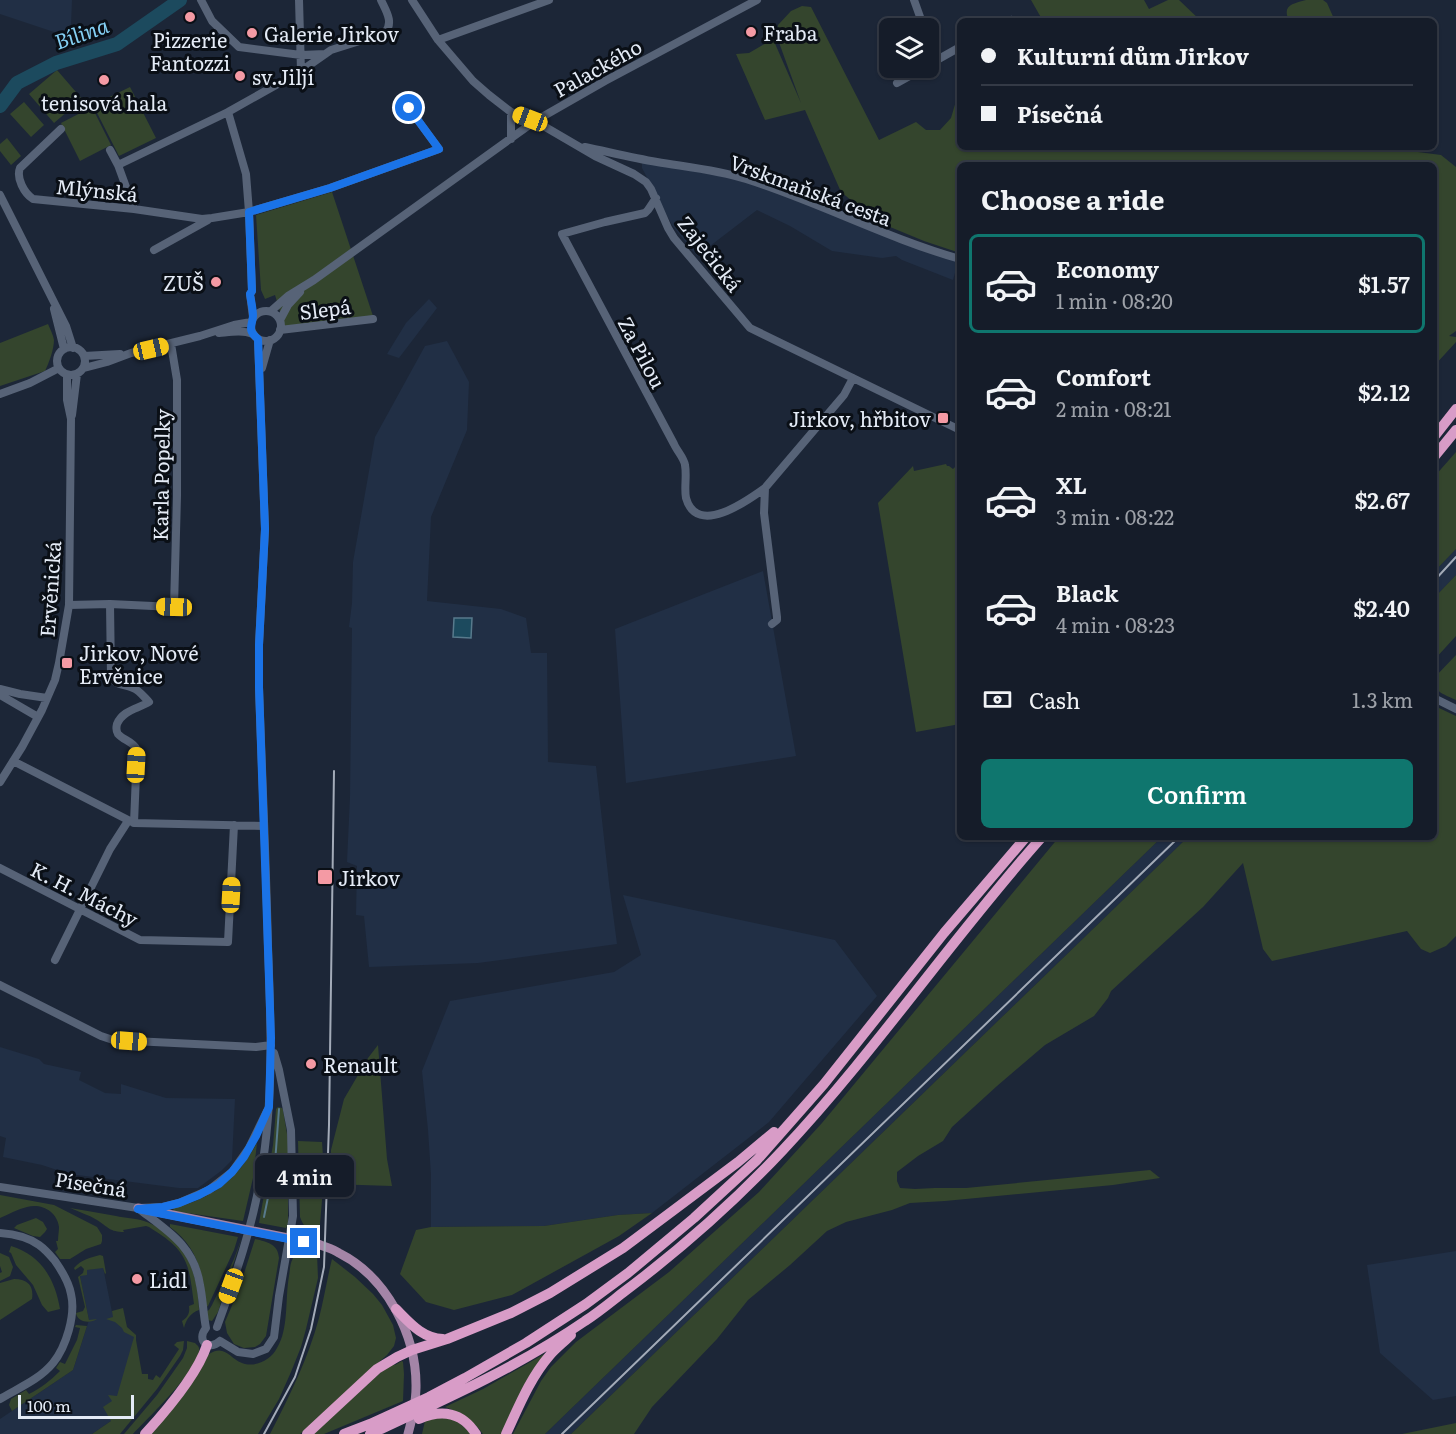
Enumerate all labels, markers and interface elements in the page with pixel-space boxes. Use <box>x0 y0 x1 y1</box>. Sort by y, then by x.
water label: Bílina <box>50 8 112 56</box>
marker: Pizzerie Fantozzi <box>183 10 197 24</box>
place label: Fraba <box>763 17 818 47</box>
place label: Galerie Jirkov <box>264 18 399 48</box>
map controls <box>879 18 939 78</box>
button: layers <box>879 18 939 78</box>
place label: Pizzerie Fantozzi <box>150 24 231 77</box>
marker: Fraba <box>744 25 758 39</box>
marker: Galerie Jirkov <box>245 26 259 40</box>
street label: Palackého <box>547 30 647 104</box>
text: Kulturní dům Jirkov <box>1017 39 1249 72</box>
place label: sv.Jiljí <box>252 61 315 91</box>
marker: sv.Jiljí <box>233 69 247 83</box>
marker: tenisová hala <box>97 73 111 87</box>
place label: tenisová hala <box>41 87 167 117</box>
route start <box>395 94 422 121</box>
text: Písečná <box>1017 97 1103 130</box>
car <box>510 104 550 134</box>
street label: Vrskmaňská cesta <box>726 146 896 232</box>
street label: Mlýnská <box>55 170 140 208</box>
text: Choose a ride <box>981 178 1164 218</box>
street label: Zaječická <box>672 208 751 298</box>
text: Economy <box>1056 252 1159 285</box>
icon: car <box>984 257 1038 311</box>
place label: ZUŠ <box>163 267 204 297</box>
text: $1.57 <box>1358 267 1410 300</box>
marker: ZUŠ <box>209 275 223 289</box>
text: 1 min · 08:20 <box>1056 285 1173 315</box>
street label: Slepá <box>297 290 353 326</box>
street label: Za Pilou <box>612 311 675 394</box>
car <box>131 336 171 362</box>
text: Comfort <box>1056 360 1151 393</box>
icon: car <box>984 365 1038 419</box>
text: $2.12 <box>1358 375 1410 408</box>
text: 2 min · 08:21 <box>1056 393 1171 423</box>
place label: Jirkov, hřbitov <box>789 403 931 433</box>
street label: Karla Popelky <box>144 408 176 541</box>
marker: Jirkov, hřbitov <box>936 411 950 425</box>
text: XL <box>1056 468 1087 501</box>
icon: car <box>984 473 1038 527</box>
text: $2.67 <box>1354 483 1410 516</box>
text: 3 min · 08:22 <box>1056 501 1174 531</box>
street label: Ervěnická <box>31 540 67 638</box>
text: Black <box>1056 576 1118 609</box>
icon: car <box>984 581 1038 635</box>
text: $2.40 <box>1353 591 1410 624</box>
car <box>156 597 192 617</box>
text: 4 min · 08:23 <box>1056 609 1175 639</box>
place label: Jirkov, Nové Ervěnice <box>79 637 199 690</box>
marker: Jirkov, Nové Ervěnice <box>60 656 74 670</box>
icon: cash <box>981 683 1014 716</box>
text: Cash <box>1029 683 1080 716</box>
text: 1.3 km <box>1352 684 1413 714</box>
car <box>126 747 146 783</box>
button: Confirm <box>981 759 1413 828</box>
street label: K. H. Máchy <box>26 853 144 933</box>
place label: Jirkov <box>338 862 400 892</box>
marker: Jirkov <box>316 868 334 886</box>
car <box>221 877 241 913</box>
car <box>110 1031 148 1051</box>
place label: Renault <box>323 1049 398 1079</box>
marker: Renault <box>304 1057 318 1071</box>
callout: 4 min <box>254 1155 354 1197</box>
text: 4 min <box>276 1161 333 1191</box>
street label: Písečná <box>53 1163 129 1203</box>
route end <box>290 1228 317 1255</box>
place label: Lidl <box>149 1264 188 1294</box>
car <box>216 1266 246 1306</box>
marker: Lidl <box>130 1272 144 1286</box>
scale bar <box>18 1392 134 1420</box>
text: 100 m <box>27 1393 71 1417</box>

